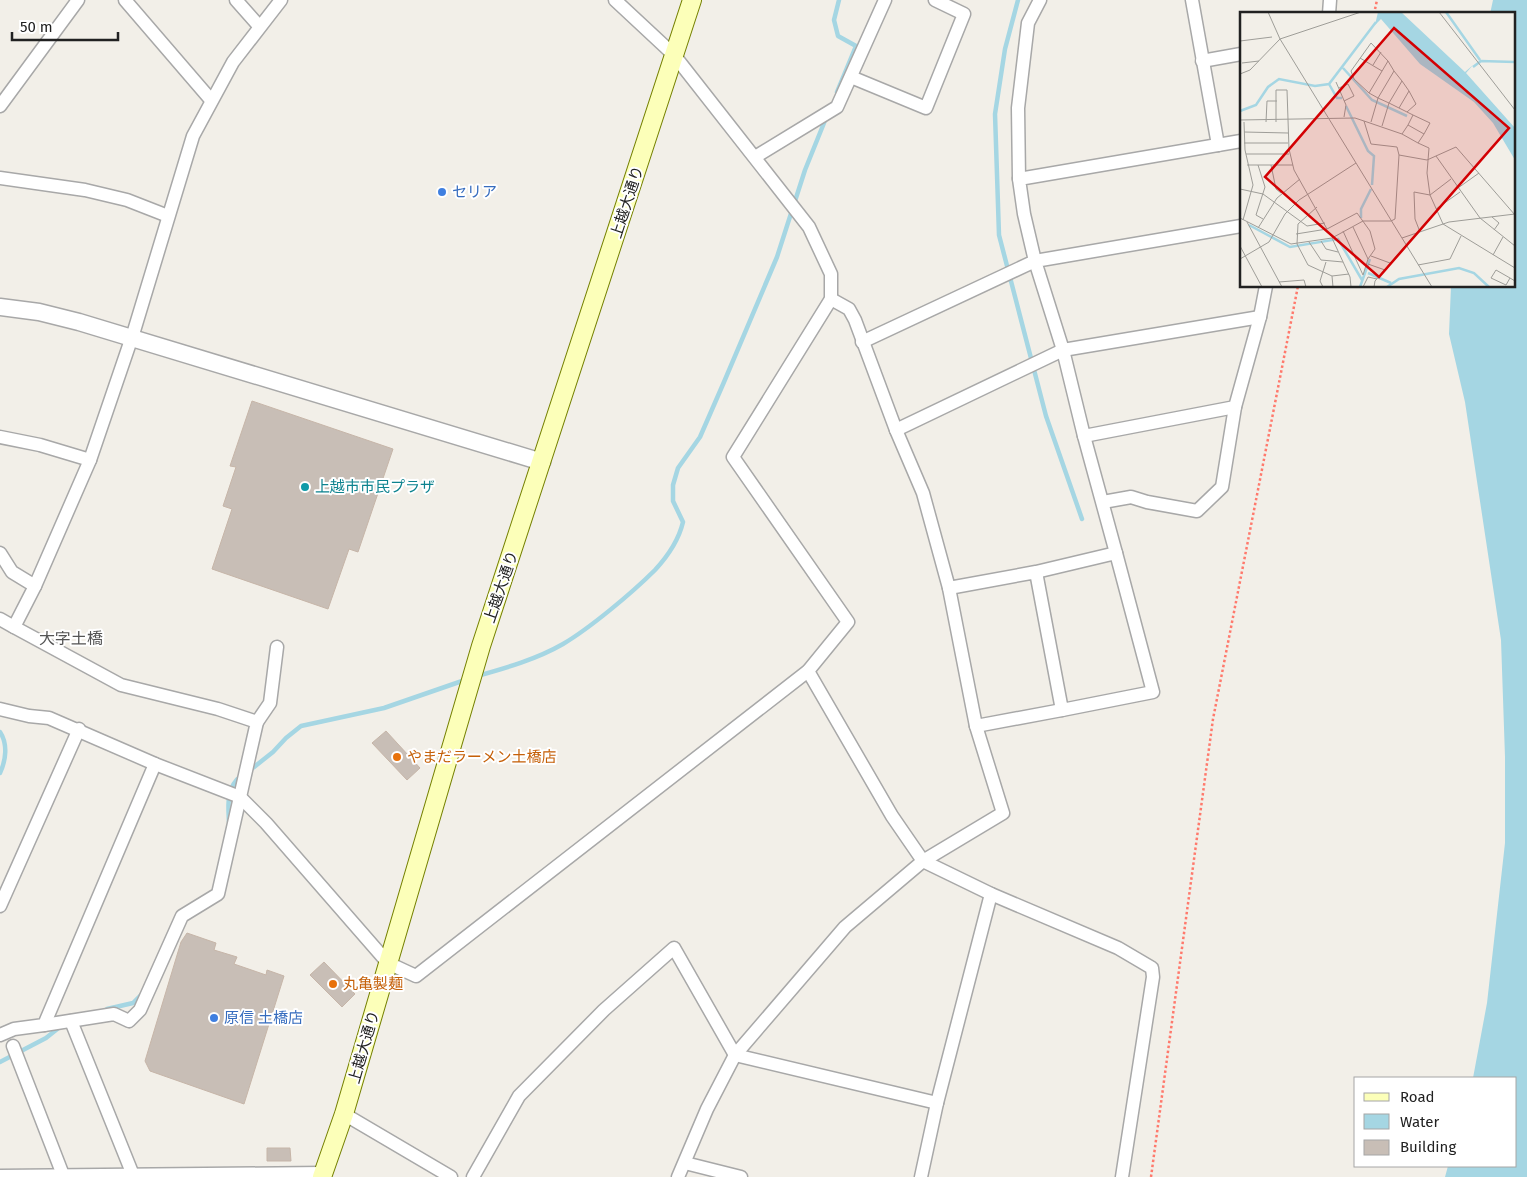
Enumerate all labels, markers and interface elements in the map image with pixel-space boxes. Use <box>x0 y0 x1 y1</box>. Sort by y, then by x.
scale bar <box>12 10 119 42</box>
inset map <box>1240 12 1514 288</box>
text: 50 m <box>20 18 53 36</box>
street label: 上越大通り <box>607 164 647 240</box>
place label: セリア <box>452 183 497 201</box>
marker: セリア <box>436 186 448 198</box>
place label: 上越市市民プラザ <box>315 478 435 496</box>
marker: 上越市市民プラザ <box>299 481 311 493</box>
street label: 上越大通り <box>480 549 522 625</box>
district label: 大字土橋 <box>39 629 103 648</box>
place label: やまだラーメン土橋店 <box>407 748 556 766</box>
marker: やまだラーメン土橋店 <box>391 751 403 763</box>
place label: 丸亀製麺 <box>343 975 403 993</box>
marker: 丸亀製麺 <box>327 978 339 990</box>
street label: 上越大通り <box>345 1008 383 1086</box>
place label: 原信 土橋店 <box>224 1009 303 1027</box>
marker: 原信 土橋店 <box>208 1012 220 1024</box>
legend <box>1354 1077 1517 1167</box>
text: Road <box>1400 1088 1435 1106</box>
text: Water <box>1400 1113 1439 1131</box>
text: Building <box>1400 1138 1456 1156</box>

